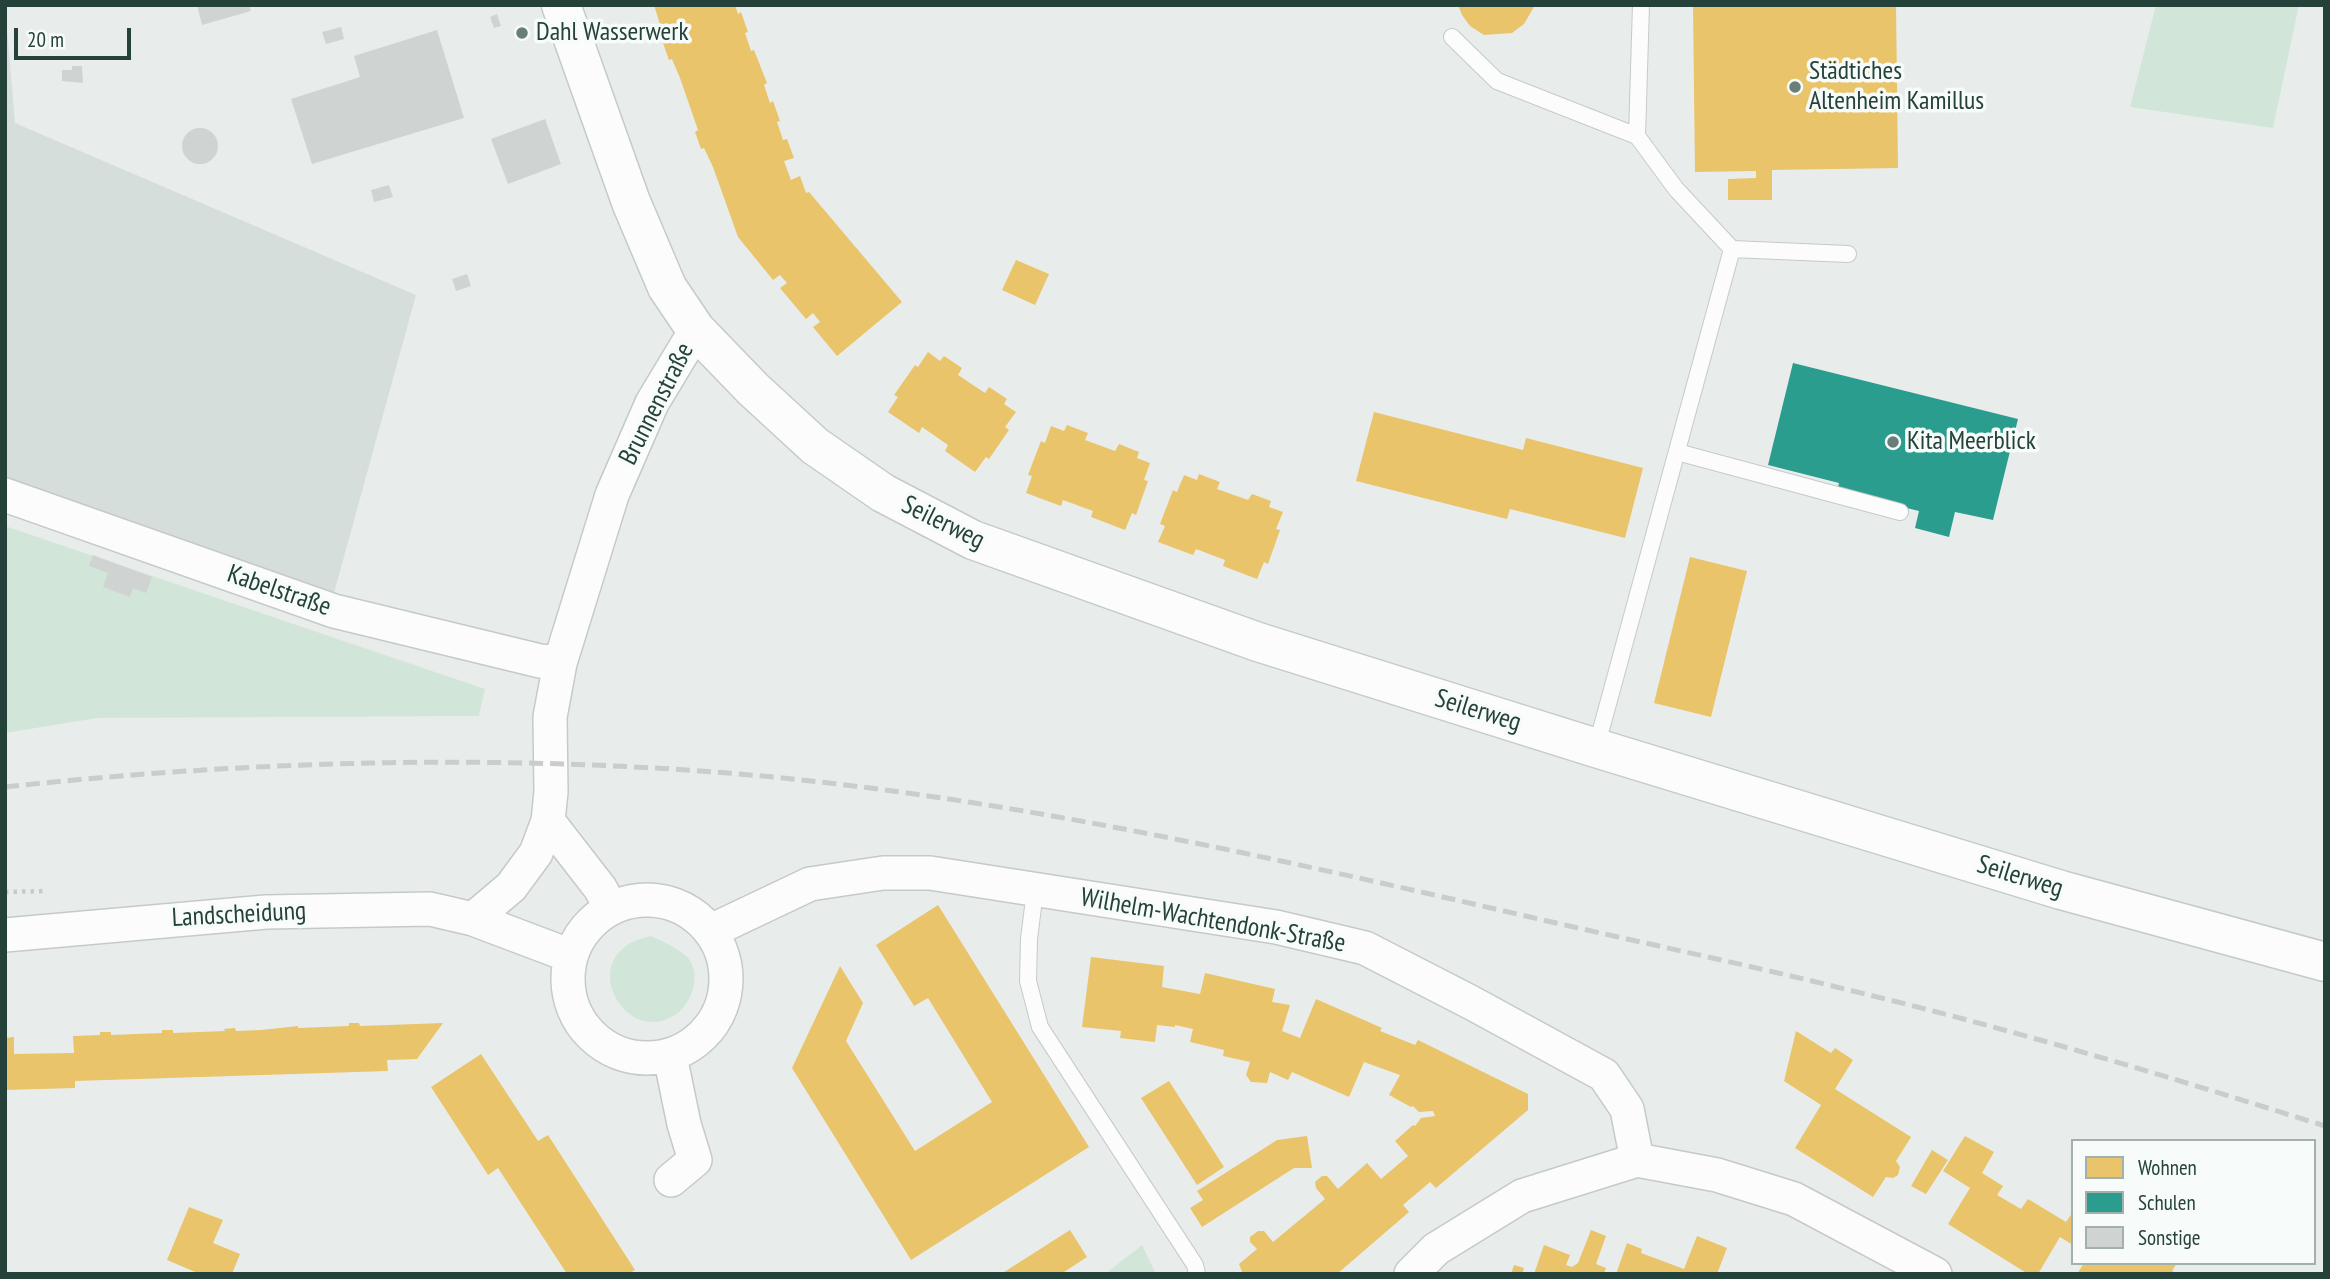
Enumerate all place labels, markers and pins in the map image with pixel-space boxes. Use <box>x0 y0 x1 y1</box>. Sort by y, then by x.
place label: Dahl Wasserwerk <box>536 17 689 49</box>
marker: Dahl Wasserwerk <box>514 25 530 41</box>
place label: Städtiches Altenheim Kamillus <box>1809 56 1984 118</box>
marker: Städtiches Altenheim Kamillus <box>1787 79 1803 95</box>
place label: Kita Meerblick <box>1907 426 2036 458</box>
marker: Kita Meerblick <box>1885 434 1901 450</box>

